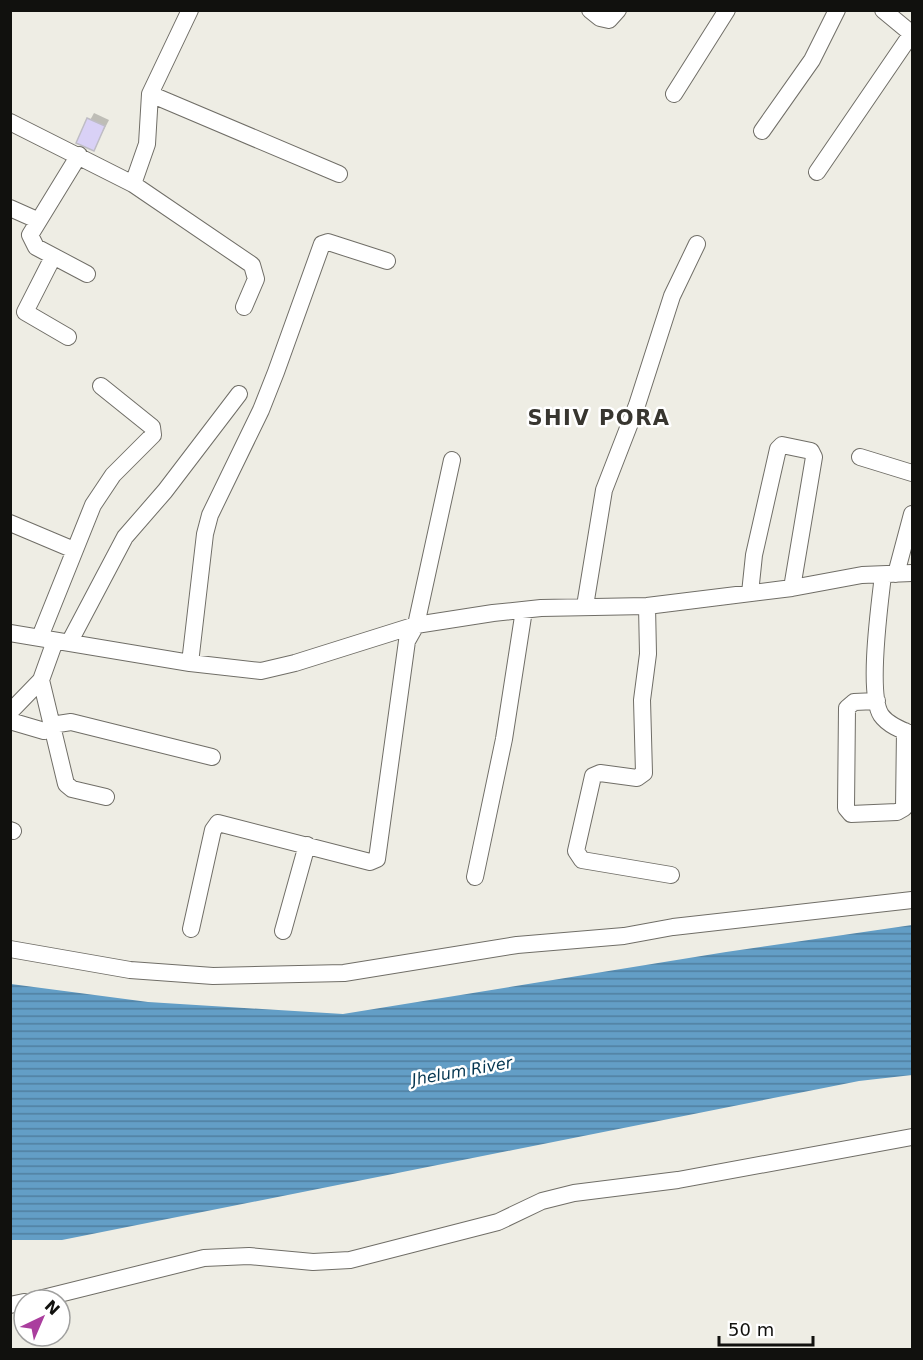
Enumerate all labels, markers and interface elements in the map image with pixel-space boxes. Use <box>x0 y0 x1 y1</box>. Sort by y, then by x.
district label: SHIV PORA <box>527 406 671 430</box>
water label: Jhelum River <box>407 1053 515 1090</box>
north arrow <box>12 1288 72 1348</box>
text: N <box>41 1296 63 1319</box>
scale bar <box>719 1309 814 1347</box>
text: 50 m <box>728 1319 774 1340</box>

